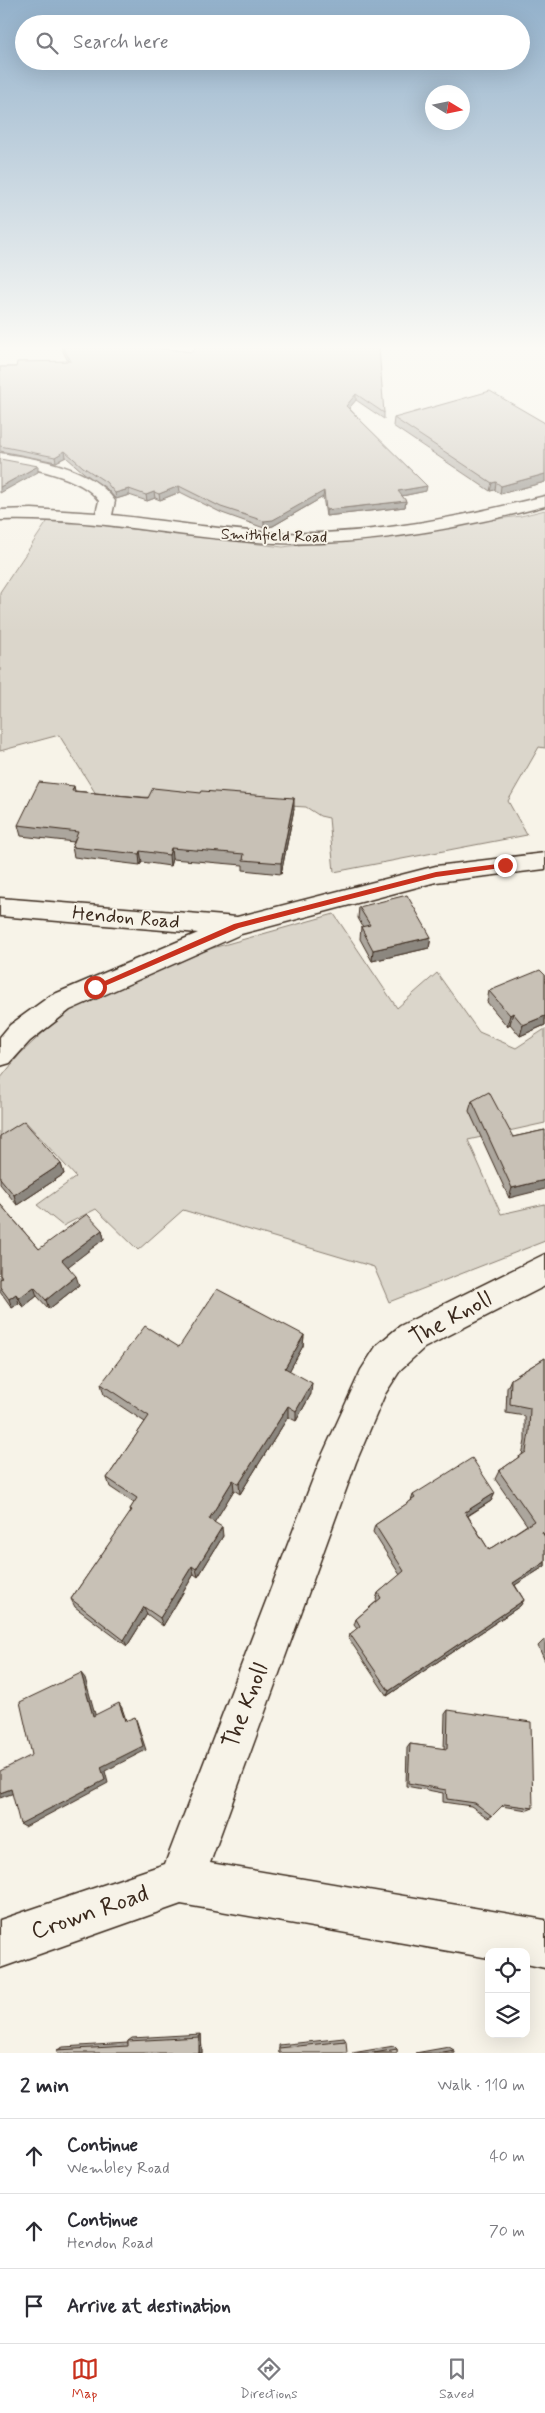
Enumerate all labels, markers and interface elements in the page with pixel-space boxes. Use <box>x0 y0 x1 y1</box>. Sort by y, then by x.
search box <box>15 15 530 70</box>
icon: search <box>33 29 61 57</box>
text: Search here <box>73 30 169 55</box>
north arrow <box>425 85 470 130</box>
street label: Smithfield Road <box>221 524 327 548</box>
route end <box>494 854 517 877</box>
street label: Hendon Road <box>71 900 181 936</box>
route start <box>84 976 107 999</box>
street label: The Knoll <box>404 1284 498 1354</box>
street label: The Knoll <box>216 1659 276 1753</box>
street label: Crown Road <box>27 1878 153 1948</box>
map controls <box>485 1948 530 2038</box>
button: locate <box>485 1948 530 1993</box>
button: layers <box>485 1993 530 2038</box>
text: 2 min <box>20 2072 69 2100</box>
text: Walk · 110 m <box>437 2075 525 2096</box>
text: Continue <box>67 2133 138 2158</box>
icon: ahead <box>20 2142 48 2170</box>
text: 40 m <box>489 2146 525 2167</box>
text: Wembley Road <box>67 2158 170 2179</box>
text: Continue <box>67 2208 138 2233</box>
icon: ahead <box>20 2217 48 2245</box>
text: 70 m <box>489 2221 525 2242</box>
text: Hendon Road <box>67 2233 153 2254</box>
icon: arrive <box>20 2292 48 2320</box>
text: Arrive at destination <box>67 2294 231 2319</box>
tab: Map <box>71 2355 99 2403</box>
tab: Directions <box>240 2355 298 2403</box>
tab: Saved <box>439 2355 474 2403</box>

